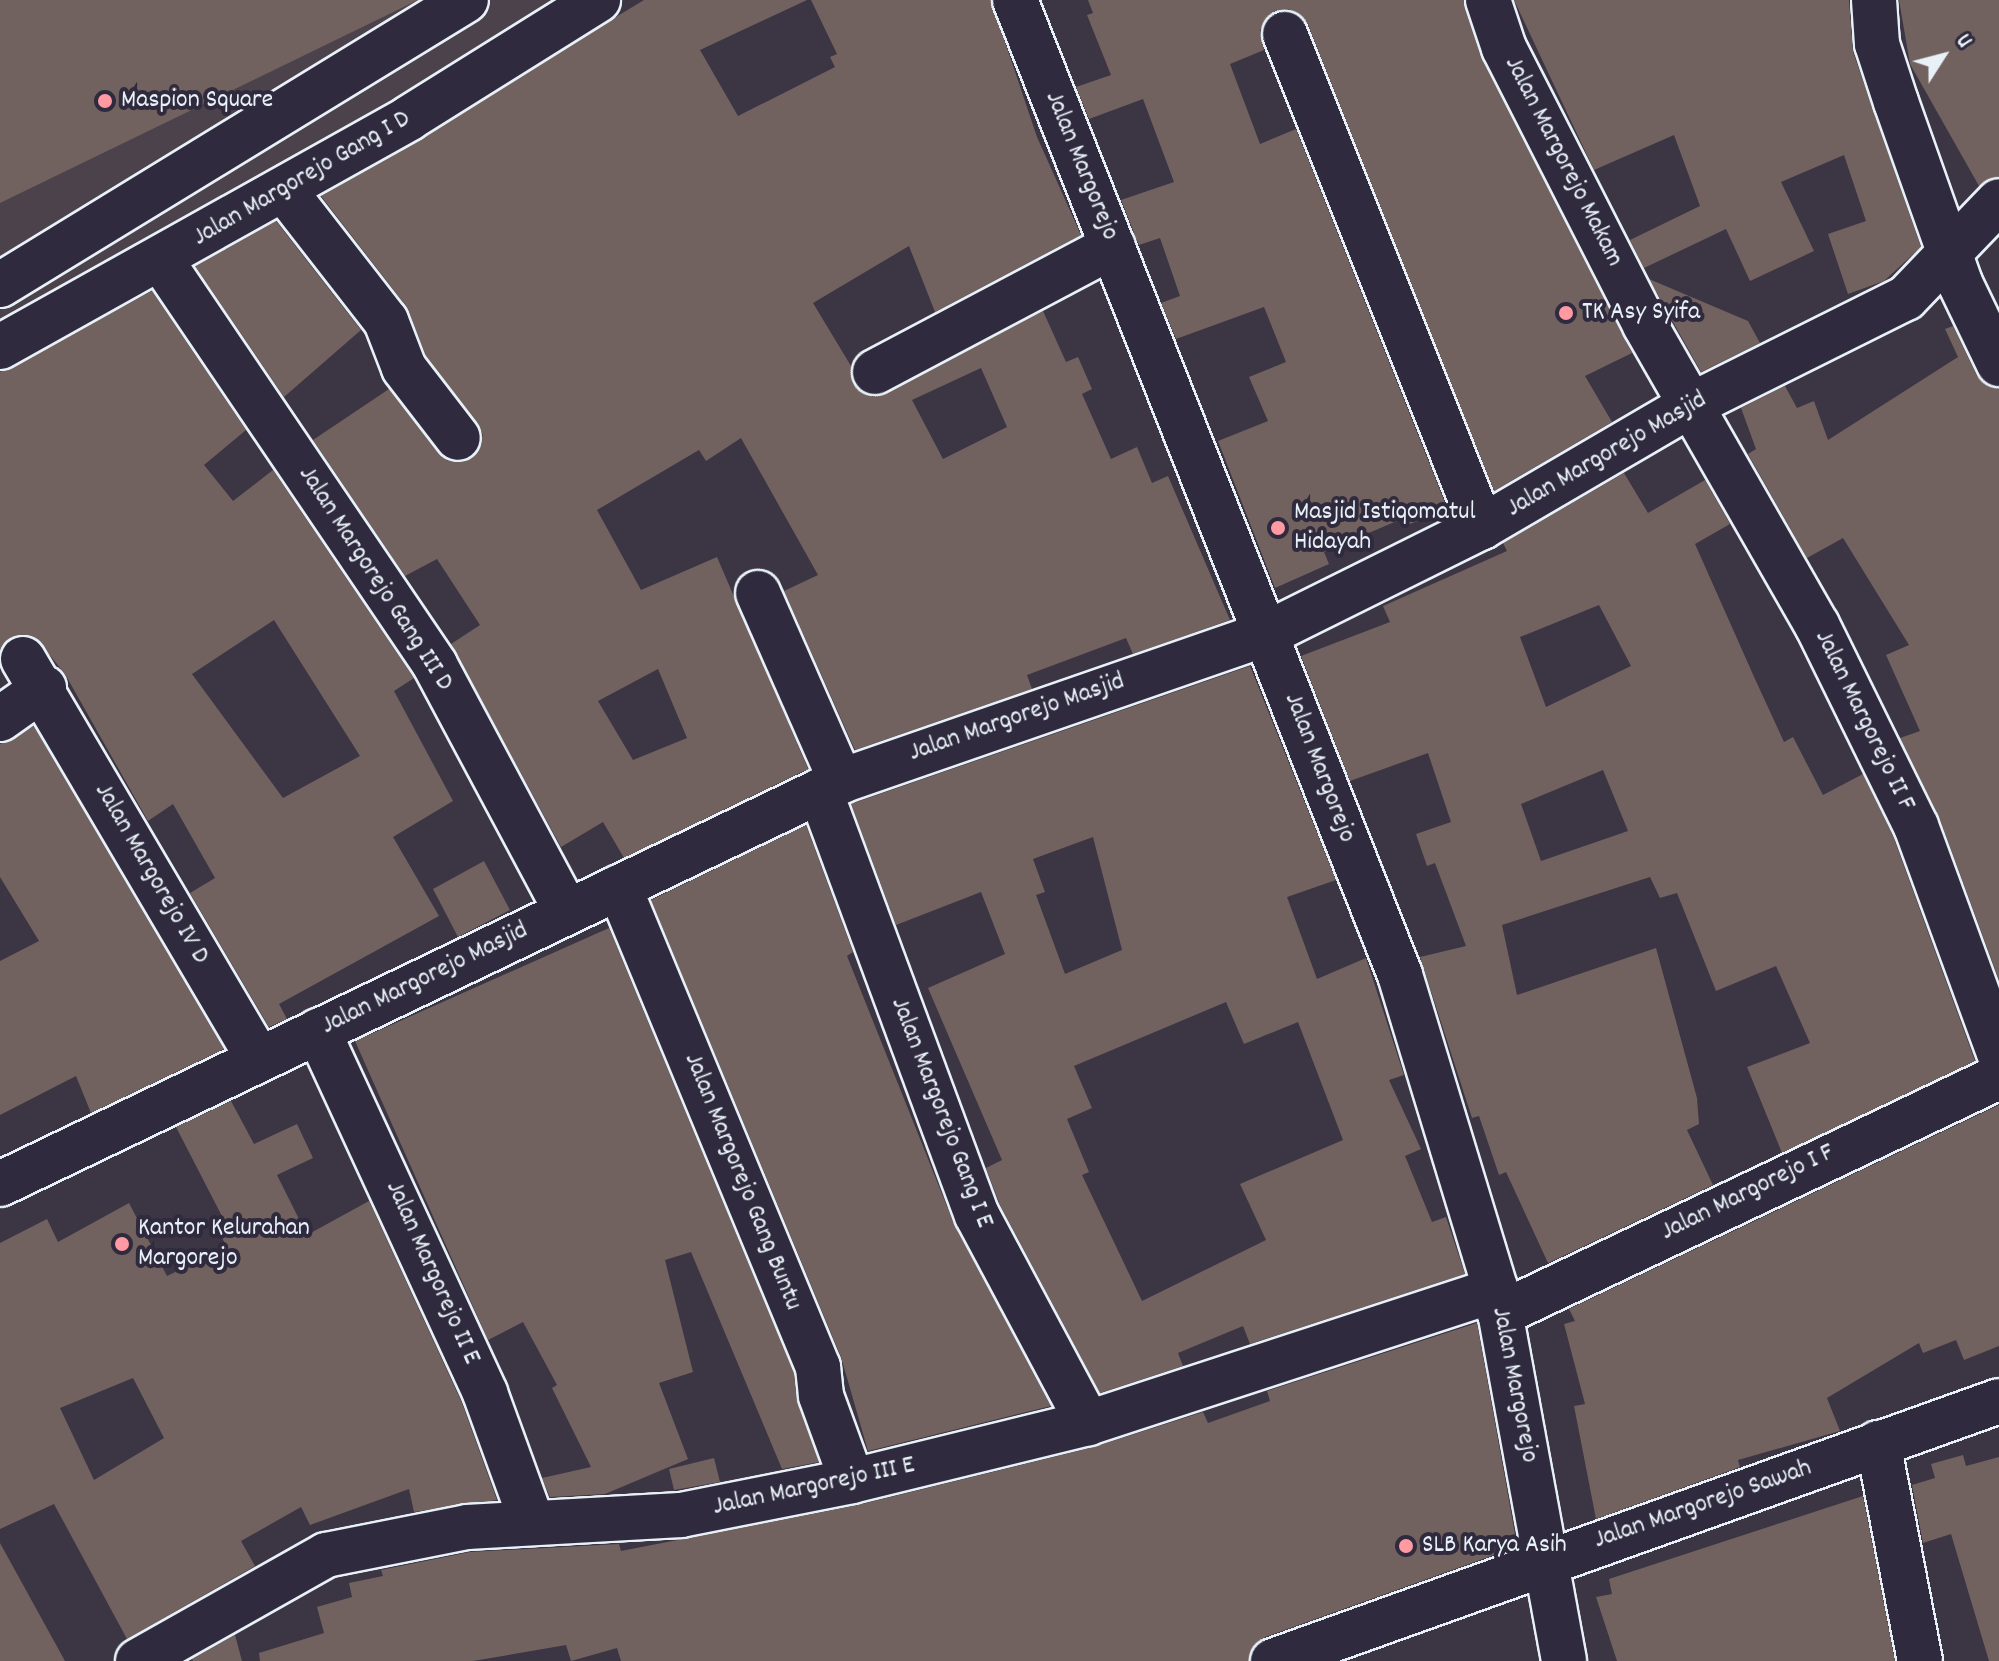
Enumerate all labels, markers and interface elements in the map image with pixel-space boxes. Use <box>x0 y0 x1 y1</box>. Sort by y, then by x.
north arrow <box>1903 16 1983 96</box>
text: U <box>1947 28 1978 55</box>
street label: Jalan Margorejo Makam <box>1497 52 1629 272</box>
place label: Maspion Square <box>121 85 273 117</box>
street label: Jalan Margorejo <box>1037 87 1125 245</box>
marker: Maspion Square <box>96 92 114 110</box>
street label: Jalan Margorejo Gang I D <box>188 104 416 254</box>
place label: TK Asy Syifa <box>1582 297 1700 329</box>
marker: TK Asy Syifa <box>1557 304 1575 322</box>
street label: Jalan Margorejo Masjid <box>1502 385 1712 525</box>
street label: Jalan Margorejo Gang III D <box>291 461 459 697</box>
place label: Masjid Istiqomatul Hidayah <box>1294 497 1476 558</box>
marker: Masjid Istiqomatul Hidayah <box>1269 519 1287 537</box>
street label: Jalan Margorejo II F <box>1807 626 1921 816</box>
street label: Jalan Margorejo Masjid <box>905 667 1129 769</box>
street label: Jalan Margorejo <box>1276 689 1362 847</box>
street label: Jalan Margorejo IV D <box>87 778 215 970</box>
street label: Jalan Margorejo Masjid <box>317 916 533 1042</box>
street label: Jalan Margorejo Gang I E <box>883 994 999 1232</box>
street label: Jalan Margorejo Gang Buntu <box>676 1049 808 1315</box>
street label: Jalan Margorejo I F <box>1656 1138 1840 1248</box>
street label: Jalan Margorejo II E <box>378 1177 486 1369</box>
place label: Kantor Kelurahan Margorejo <box>138 1213 310 1274</box>
marker: Kantor Kelurahan Margorejo <box>113 1235 131 1253</box>
street label: Jalan Margorejo <box>1484 1305 1544 1465</box>
street label: Jalan Margorejo III E <box>710 1450 918 1524</box>
street label: Jalan Margorejo Sawah <box>1590 1453 1816 1557</box>
place label: SLB Karya Asih <box>1422 1530 1567 1562</box>
marker: SLB Karya Asih <box>1397 1537 1415 1555</box>

